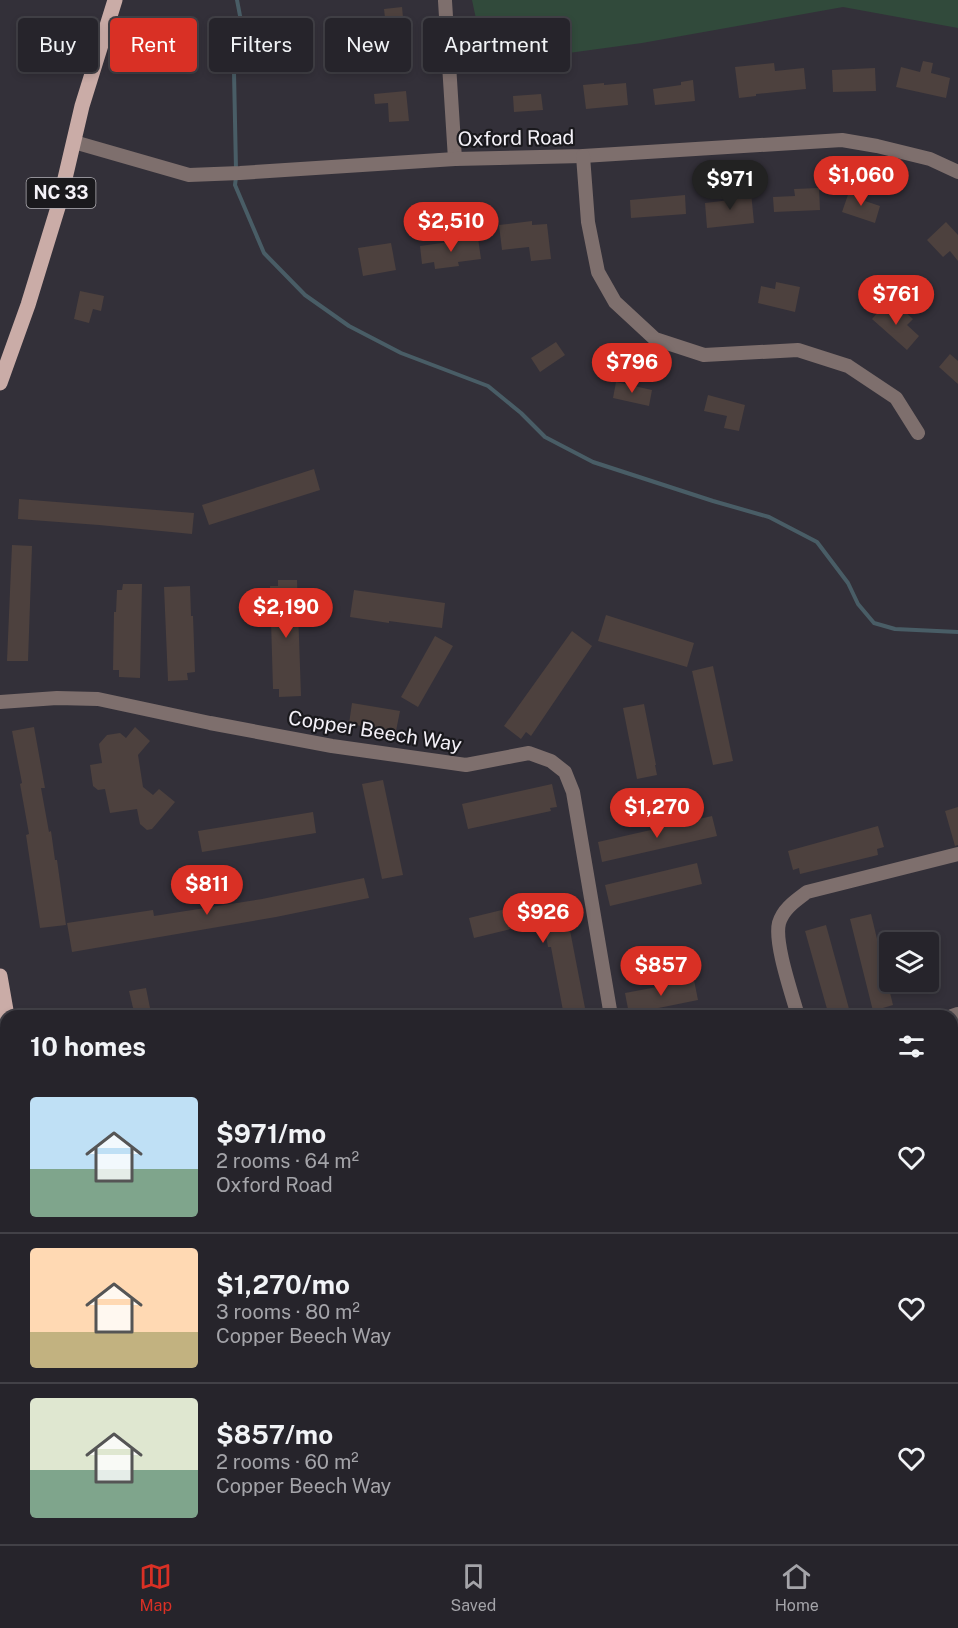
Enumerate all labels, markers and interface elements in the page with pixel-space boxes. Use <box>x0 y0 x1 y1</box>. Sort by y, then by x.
chip: Buy <box>18 18 98 72</box>
chip: Rent <box>110 18 197 72</box>
chip: Filters <box>209 18 313 72</box>
chip: New <box>325 18 411 72</box>
chip: Apartment <box>423 18 570 72</box>
street label: Oxford Road <box>458 125 574 151</box>
pin: $1,060 <box>812 156 910 207</box>
pin: $971 <box>694 160 766 211</box>
text: $1,060 <box>828 163 894 187</box>
text: $971 <box>706 167 754 191</box>
road number: NC 33 <box>26 178 96 208</box>
pin: $2,510 <box>402 202 500 253</box>
text: $2,510 <box>418 209 484 233</box>
pin: $761 <box>860 275 932 326</box>
text: $761 <box>872 282 920 306</box>
pin: $796 <box>596 343 668 394</box>
text: $796 <box>606 350 658 374</box>
pin: $2,190 <box>237 588 335 639</box>
text: $2,190 <box>253 595 319 619</box>
street label: Copper Beech Way <box>287 705 464 757</box>
pin: $1,270 <box>608 788 706 839</box>
text: $1,270 <box>624 795 690 819</box>
pin: $811 <box>171 865 243 916</box>
text: $811 <box>185 872 229 896</box>
pin: $926 <box>507 893 579 944</box>
text: $926 <box>517 900 569 924</box>
map controls <box>879 932 939 992</box>
button: layers <box>879 932 939 992</box>
pin: $857 <box>625 946 697 997</box>
text: $857 <box>634 953 688 977</box>
icon: filters <box>895 1030 928 1063</box>
text: 10 homes <box>30 1031 146 1062</box>
text: $971/mo <box>216 1118 326 1149</box>
icon: home <box>78 1121 150 1193</box>
icon: heart <box>895 1141 928 1174</box>
text: 2 rooms · 64 m² <box>216 1149 359 1173</box>
text: Oxford Road <box>216 1173 333 1197</box>
text: $1,270/mo <box>216 1269 350 1300</box>
icon: home <box>78 1272 150 1344</box>
icon: heart <box>895 1292 928 1325</box>
text: 3 rooms · 80 m² <box>216 1300 360 1324</box>
text: Copper Beech Way <box>216 1324 391 1348</box>
text: $857/mo <box>216 1419 333 1450</box>
icon: home <box>78 1422 150 1494</box>
icon: heart <box>895 1442 928 1475</box>
text: 2 rooms · 60 m² <box>216 1450 359 1474</box>
text: Copper Beech Way <box>216 1474 391 1498</box>
tab: Map <box>139 1560 172 1615</box>
tab: Saved <box>451 1560 496 1615</box>
tab: Home <box>775 1560 819 1615</box>

